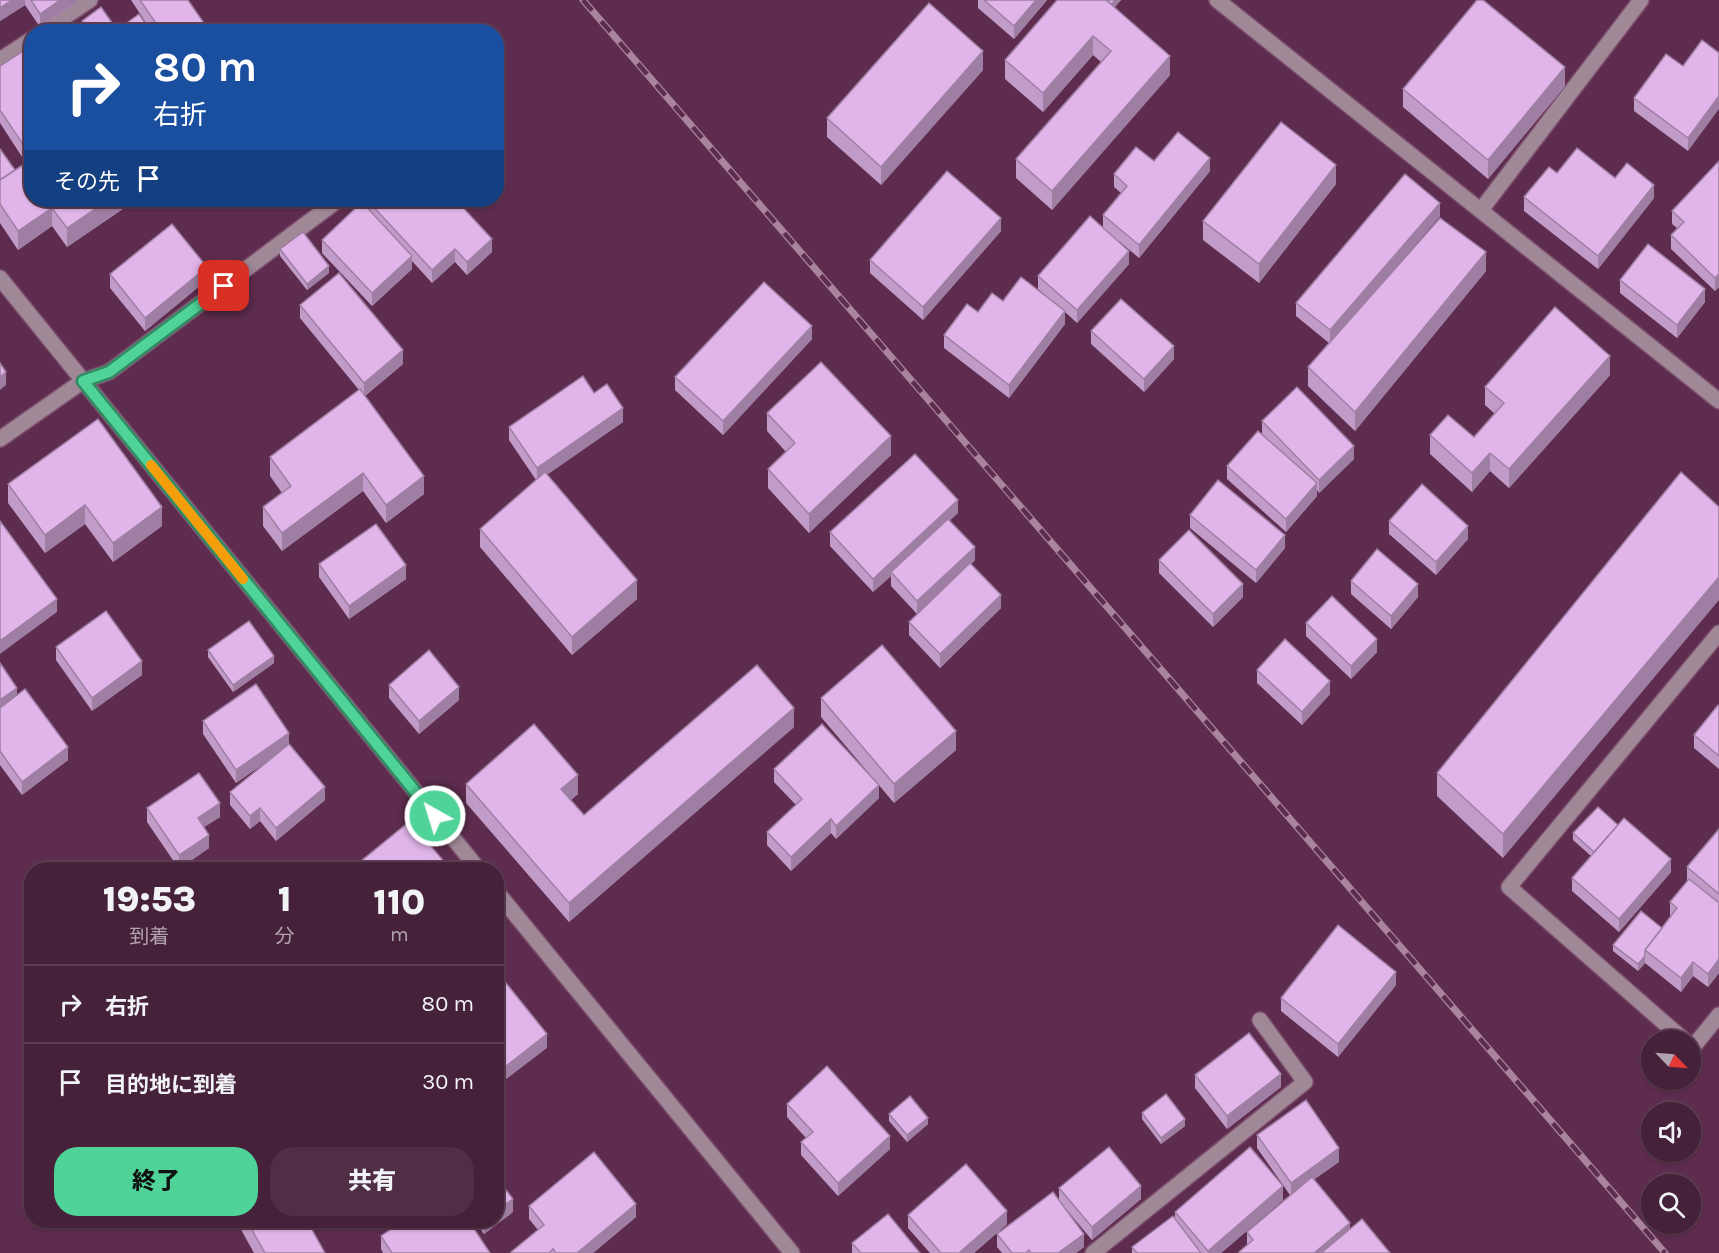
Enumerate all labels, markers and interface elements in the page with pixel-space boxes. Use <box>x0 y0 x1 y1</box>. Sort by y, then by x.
text: 80 m <box>153 42 257 92</box>
icon: right <box>54 48 132 126</box>
text: 右折 <box>153 99 207 131</box>
icon: arrive <box>132 162 165 195</box>
text: その先 <box>54 169 120 195</box>
pin <box>198 260 249 311</box>
icon: arrive <box>207 269 240 302</box>
position arrow <box>403 784 467 848</box>
text: 19:53 <box>103 878 196 920</box>
text: 1 <box>278 878 292 920</box>
text: 110 <box>373 881 425 923</box>
text: m <box>390 923 409 946</box>
text: 到着 <box>129 925 169 948</box>
text: 分 <box>275 925 295 948</box>
icon: right <box>54 988 87 1021</box>
text: 80 m <box>422 991 474 1017</box>
text: 右折 <box>105 994 149 1020</box>
north arrow <box>1641 1030 1701 1090</box>
map controls <box>1641 1030 1701 1234</box>
icon: arrive <box>54 1066 87 1099</box>
text: 30 m <box>422 1069 474 1095</box>
text: 目的地に到着 <box>105 1072 237 1098</box>
button: sound <box>1641 1102 1701 1162</box>
button: 終了 <box>54 1147 258 1216</box>
button: 共有 <box>270 1147 474 1216</box>
button: search <box>1641 1174 1701 1234</box>

